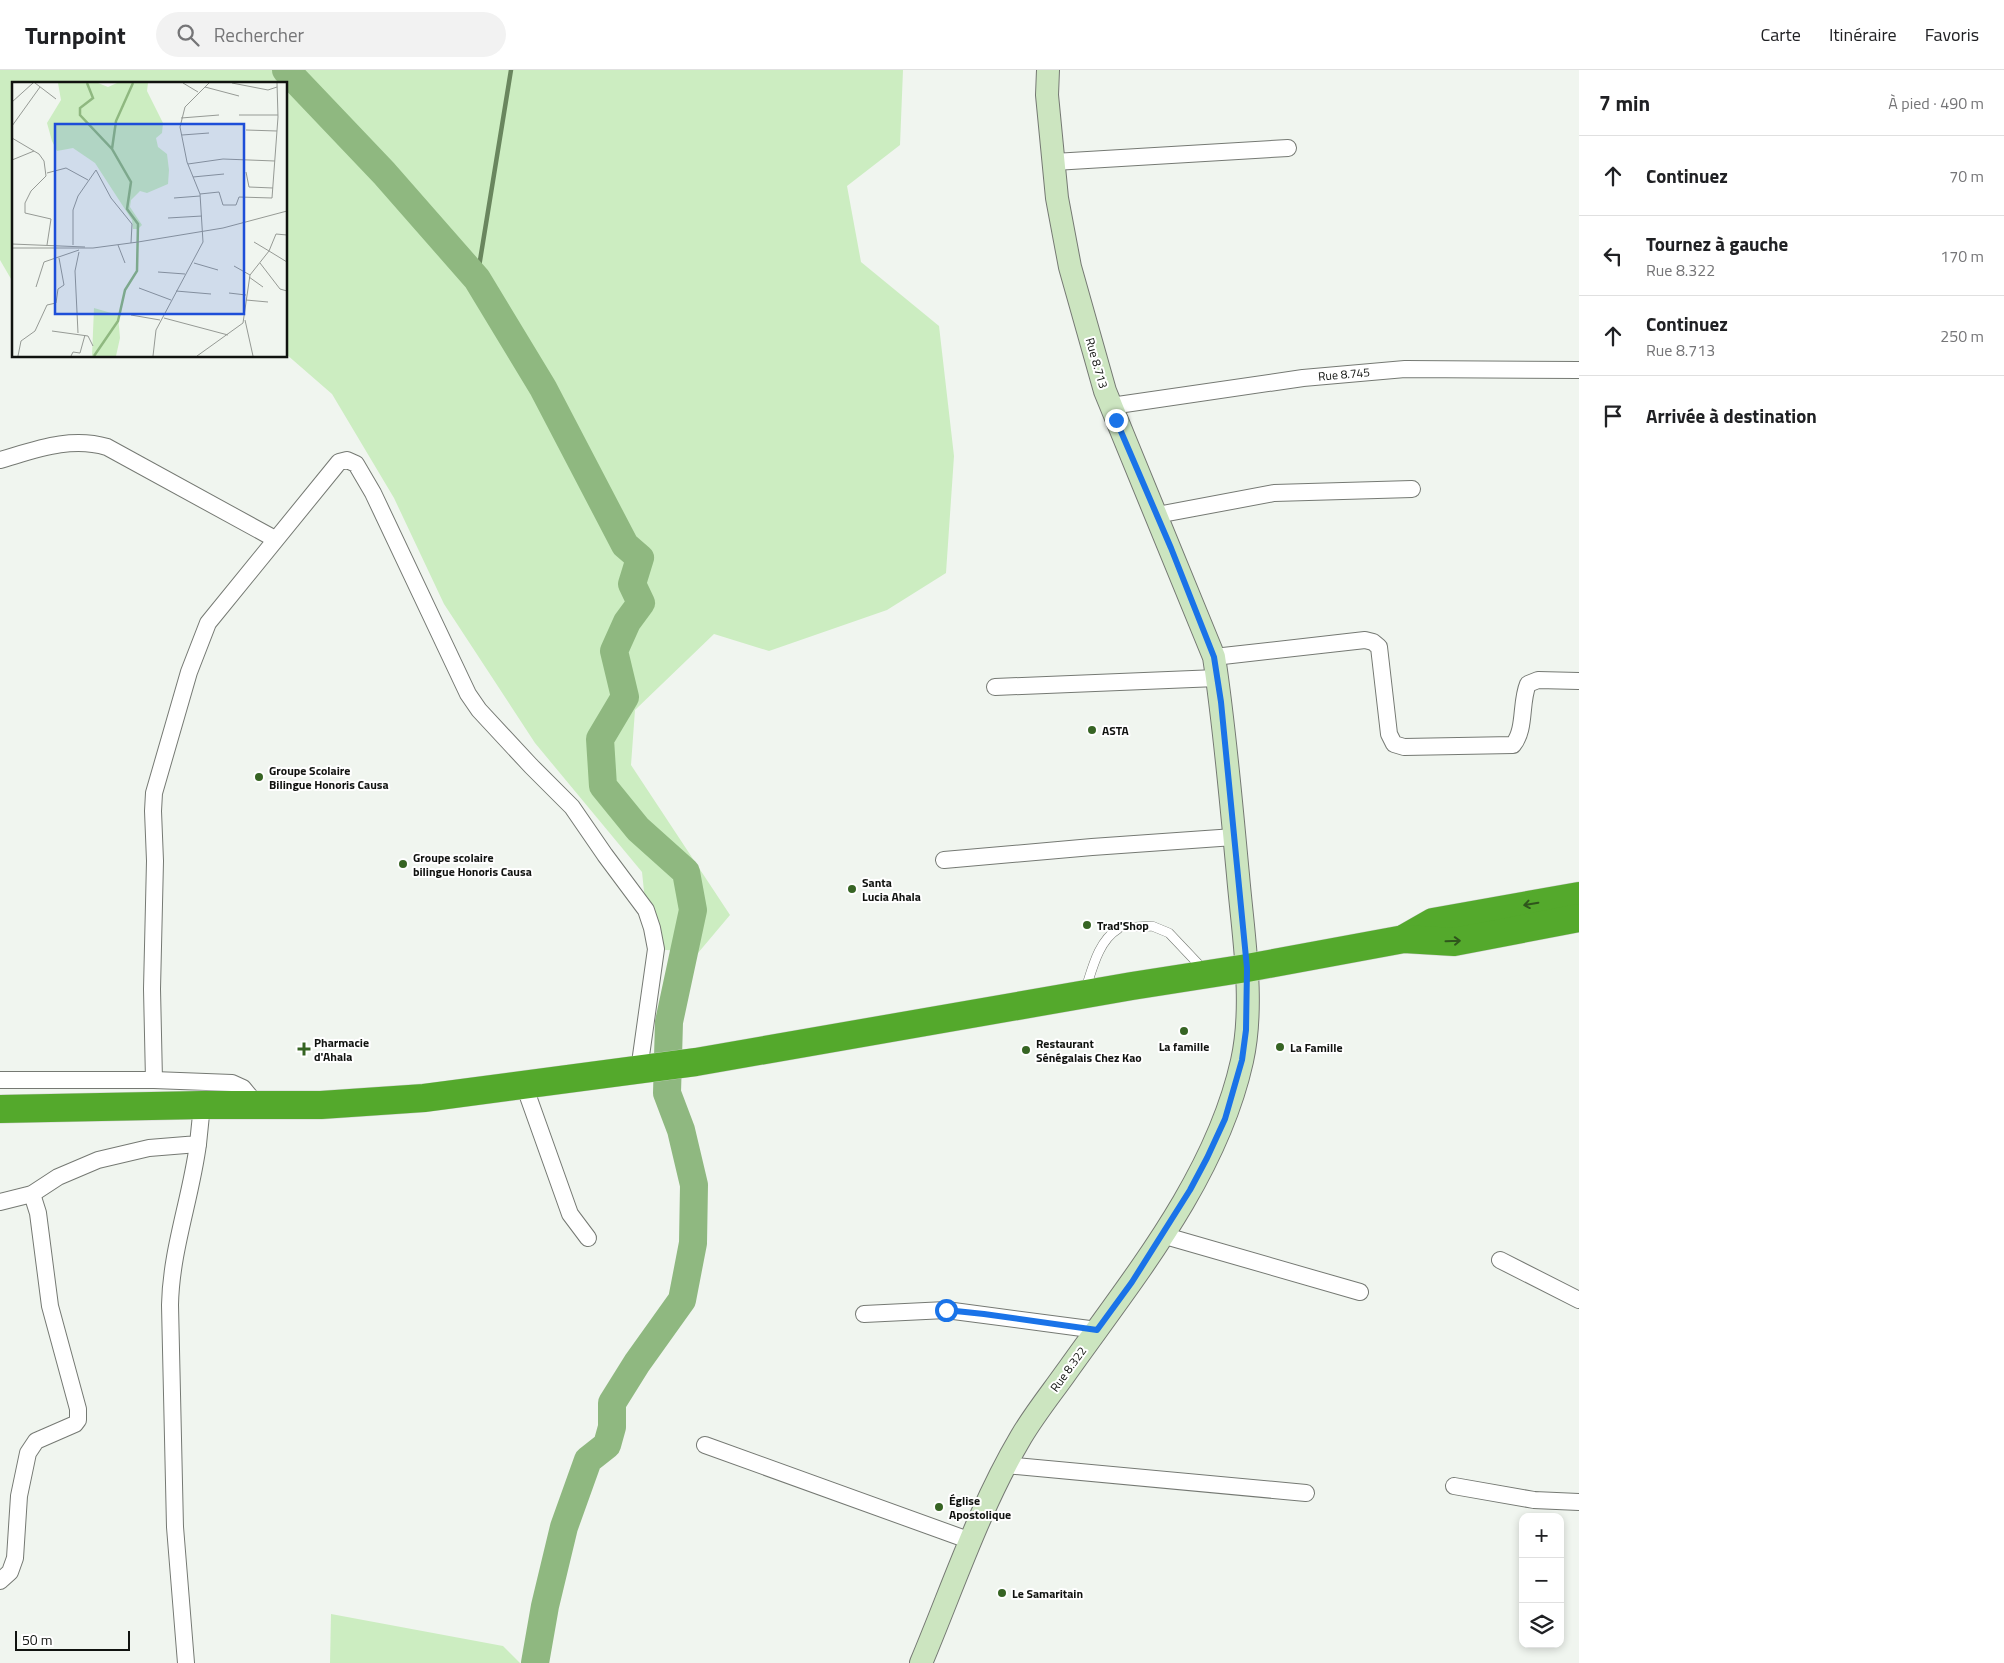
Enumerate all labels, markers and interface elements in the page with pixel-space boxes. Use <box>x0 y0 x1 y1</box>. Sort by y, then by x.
search box <box>156 12 506 57</box>
text: Turnpoint <box>25 17 126 53</box>
text: Rechercher <box>214 20 304 49</box>
icon: search <box>174 21 202 49</box>
text: Carte <box>1760 21 1801 48</box>
text: Itinéraire <box>1829 21 1897 48</box>
text: Favoris <box>1925 21 1979 48</box>
inset map <box>12 82 288 358</box>
text: 7 min <box>1599 87 1650 119</box>
text: À pied · 490 m <box>1888 91 1984 115</box>
text: Continuez <box>1646 161 1728 190</box>
icon: ahead <box>1599 162 1627 190</box>
text: 70 m <box>1949 164 1984 188</box>
text: Tournez à gauche <box>1646 229 1788 258</box>
icon: left <box>1599 242 1627 270</box>
text: 170 m <box>1940 244 1984 268</box>
text: Rue 8.322 <box>1646 258 1715 282</box>
text: Continuez <box>1646 309 1728 338</box>
icon: ahead <box>1599 322 1627 350</box>
text: 250 m <box>1940 324 1984 348</box>
street label: Rue 8.713 <box>1081 335 1113 391</box>
text: Rue 8.713 <box>1646 338 1715 362</box>
street label: Rue 8.745 <box>1317 362 1371 386</box>
text: Arrivée à destination <box>1646 401 1817 430</box>
icon: arrive <box>1599 402 1627 430</box>
route end <box>1105 409 1128 432</box>
place label: ASTA <box>1102 721 1130 740</box>
marker: ASTA <box>1086 724 1098 736</box>
place label: Groupe Scolaire Bilingue Honoris Causa <box>269 761 389 794</box>
marker: Groupe Scolaire Bilingue Honoris Causa <box>253 771 265 783</box>
place label: Groupe scolaire bilingue Honoris Causa <box>413 848 532 881</box>
marker: Groupe scolaire bilingue Honoris Causa <box>397 858 409 870</box>
place label: Santa Lucia Ahala <box>862 873 921 906</box>
marker: Santa Lucia Ahala <box>846 883 858 895</box>
one-way arrow <box>1523 900 1539 910</box>
place label: Trad'Shop <box>1097 916 1149 935</box>
marker: Trad'Shop <box>1081 919 1093 931</box>
one-way arrow <box>1444 936 1460 945</box>
marker: La famille <box>1178 1025 1190 1037</box>
place label: Pharmacie d'Ahala <box>314 1033 369 1066</box>
place label: Restaurant Sénégalais Chez Kao <box>1036 1034 1142 1067</box>
place label: La famille <box>1159 1037 1209 1056</box>
place label: La Famille <box>1290 1038 1343 1057</box>
marker: La Famille <box>1274 1041 1286 1053</box>
marker: Pharmacie d'Ahala <box>298 1043 310 1055</box>
marker: Restaurant Sénégalais Chez Kao <box>1020 1044 1032 1056</box>
route start <box>935 1299 958 1322</box>
street label: Rue 8.322 <box>1045 1342 1091 1396</box>
place label: Église Apostolique <box>949 1491 1011 1524</box>
marker: Église Apostolique <box>933 1501 945 1513</box>
map controls <box>1519 1513 1564 1648</box>
button: + <box>1519 1513 1564 1558</box>
button: − <box>1519 1558 1564 1603</box>
place label: Le Samaritain <box>1012 1584 1083 1603</box>
marker: Le Samaritain <box>996 1587 1008 1599</box>
button: layers <box>1519 1603 1564 1648</box>
scale bar <box>15 1628 130 1651</box>
text: 50 m <box>22 1629 52 1650</box>

